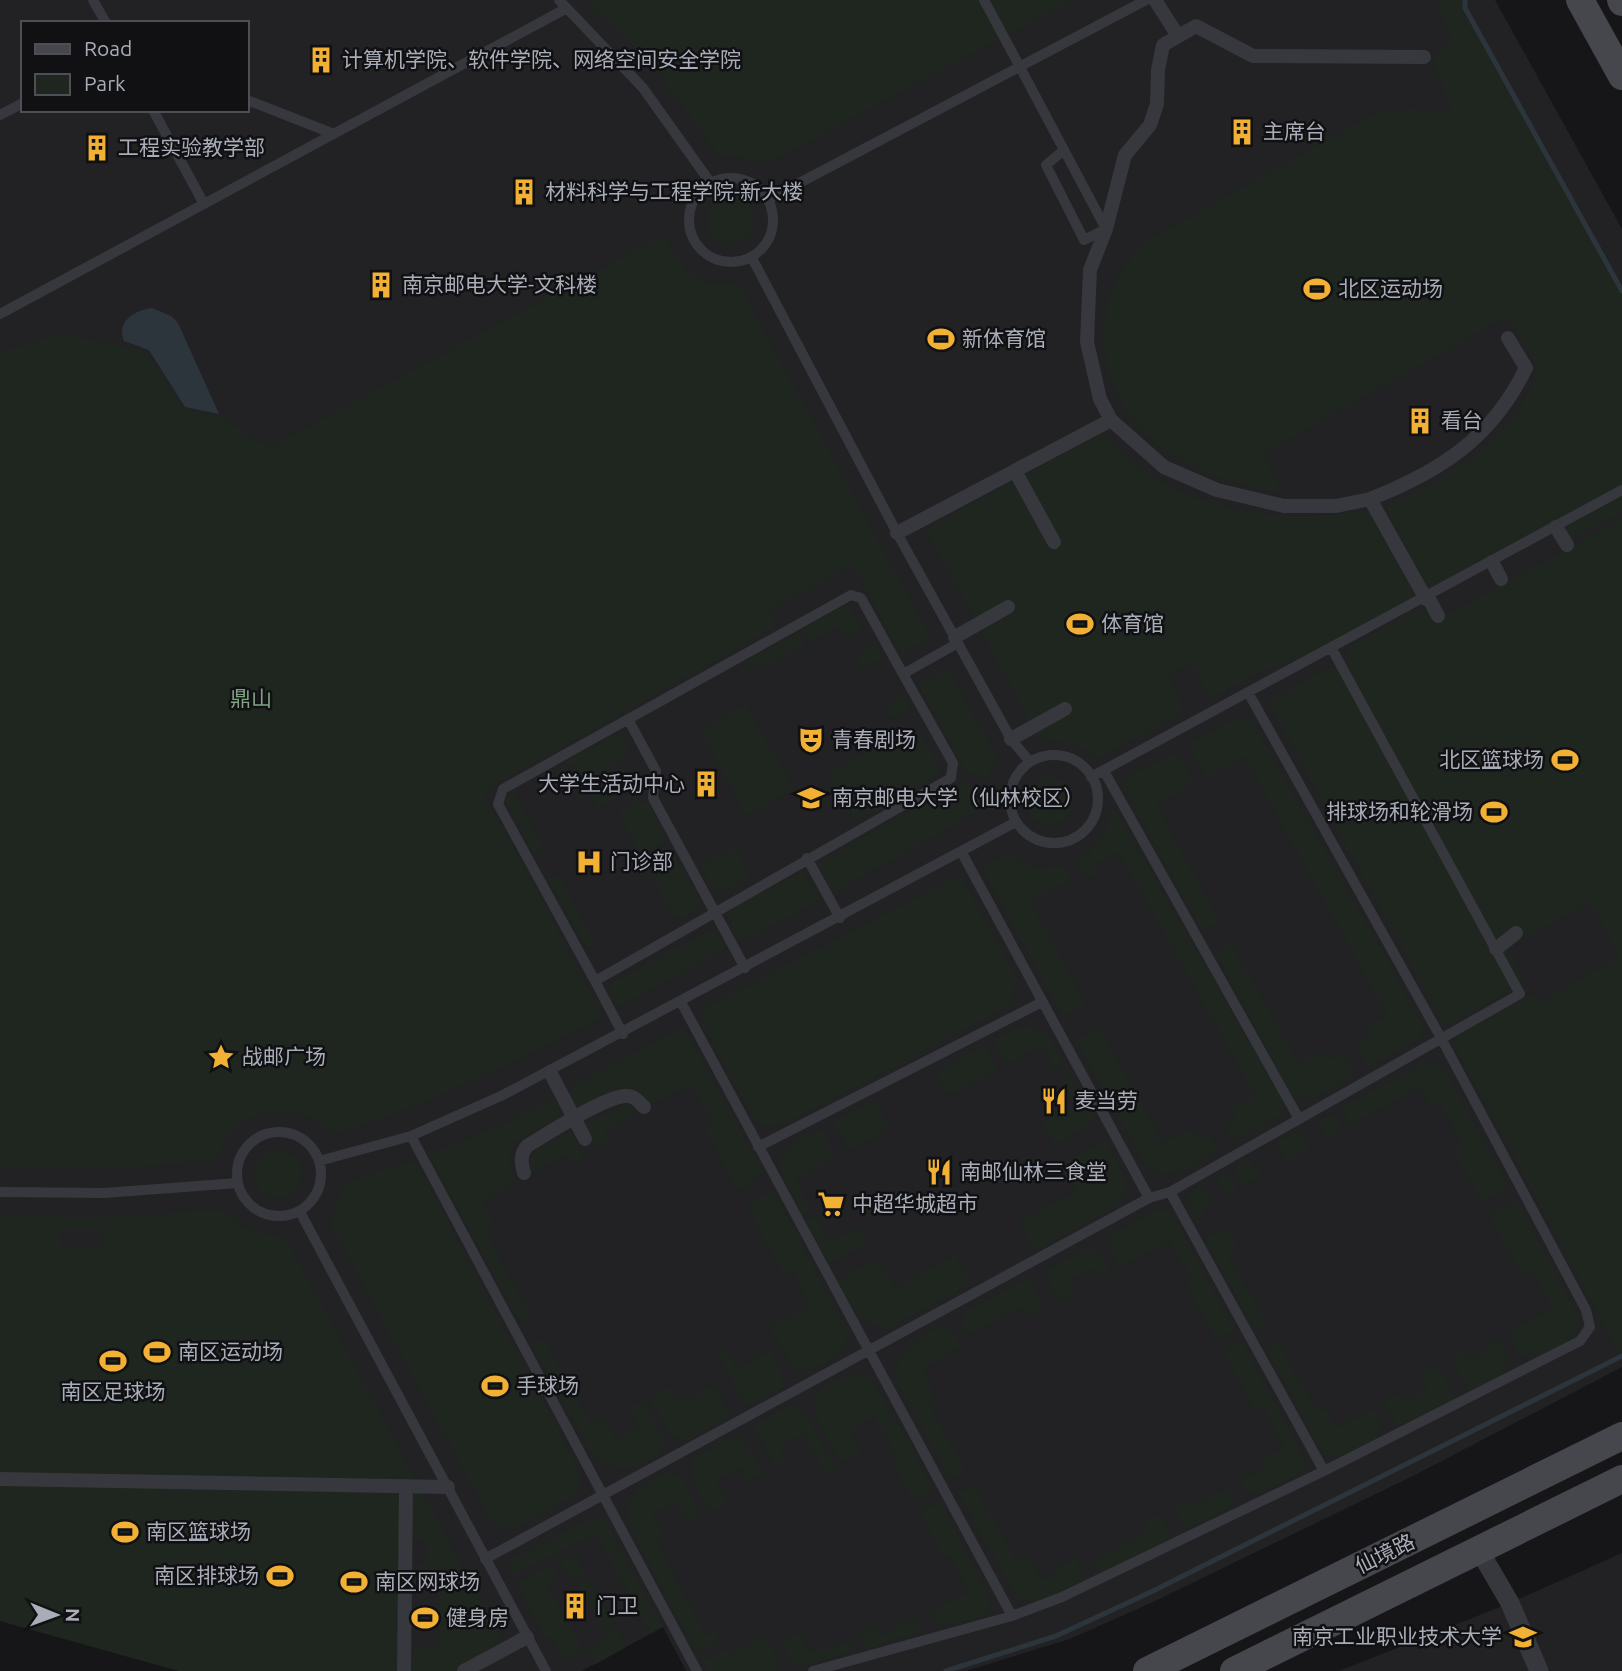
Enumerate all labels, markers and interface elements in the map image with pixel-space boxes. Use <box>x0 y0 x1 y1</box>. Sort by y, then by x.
legend <box>21 21 248 112</box>
text: Road <box>84 36 132 60</box>
building icon: 计算机学院、软件学院、网络空间安全学院 <box>306 45 336 75</box>
place label: 计算机学院、软件学院、网络空间安全学院 <box>342 47 741 71</box>
text: Park <box>84 71 126 95</box>
building icon: 主席台 <box>1227 117 1257 147</box>
place label: 主席台 <box>1263 119 1326 143</box>
building icon: 工程实验教学部 <box>82 133 112 163</box>
place label: 工程实验教学部 <box>118 135 265 159</box>
building icon: 材料科学与工程学院-新大楼 <box>509 177 539 207</box>
place label: 材料科学与工程学院-新大楼 <box>545 179 803 203</box>
building icon: 南京邮电大学-文科楼 <box>366 270 396 300</box>
place label: 南京邮电大学-文科楼 <box>402 272 597 296</box>
sports icon: 北区运动场 <box>1302 274 1332 304</box>
place label: 北区运动场 <box>1338 276 1443 300</box>
sports icon: 新体育馆 <box>926 324 956 354</box>
place label: 新体育馆 <box>962 326 1046 350</box>
building icon: 看台 <box>1405 406 1435 436</box>
place label: 看台 <box>1441 408 1483 432</box>
sports icon: 体育馆 <box>1065 609 1095 639</box>
place label: 体育馆 <box>1101 611 1164 635</box>
park label: 鼎山 <box>230 686 272 710</box>
theatre icon: 青春剧场 <box>796 725 826 755</box>
place label: 青春剧场 <box>832 727 916 751</box>
sports icon: 北区篮球场 <box>1550 745 1580 775</box>
place label: 北区篮球场 <box>1439 747 1544 771</box>
building icon: 大学生活动中心 <box>691 769 721 799</box>
place label: 大学生活动中心 <box>538 771 685 795</box>
school or university icon: 南京邮电大学（仙林校区） <box>796 783 826 813</box>
place label: 南京邮电大学（仙林校区） <box>832 785 1084 809</box>
sports icon: 排球场和轮滑场 <box>1479 797 1509 827</box>
place label: 排球场和轮滑场 <box>1326 799 1473 823</box>
hospital icon: 门诊部 <box>574 847 604 877</box>
place label: 门诊部 <box>610 849 673 873</box>
place icon: 战邮广场 <box>206 1042 236 1072</box>
place label: 战邮广场 <box>242 1044 326 1068</box>
restaurant icon: 麦当劳 <box>1039 1086 1069 1116</box>
place label: 麦当劳 <box>1075 1088 1138 1112</box>
restaurant icon: 南邮仙林三食堂 <box>924 1157 954 1187</box>
place label: 南邮仙林三食堂 <box>960 1159 1107 1183</box>
supermarket icon: 中超华城超市 <box>816 1189 846 1219</box>
place label: 中超华城超市 <box>852 1191 978 1215</box>
sports icon: 南区运动场 <box>142 1337 172 1367</box>
place label: 南区运动场 <box>178 1339 283 1363</box>
sports icon: 南区足球场 <box>98 1346 128 1376</box>
sports icon: 手球场 <box>480 1371 510 1401</box>
place label: 手球场 <box>516 1373 579 1397</box>
place label: 南区足球场 <box>61 1379 166 1403</box>
sports icon: 南区篮球场 <box>110 1517 140 1547</box>
place label: 南区篮球场 <box>146 1519 251 1543</box>
street label: 仙境路 <box>1351 1529 1418 1578</box>
sports icon: 南区排球场 <box>265 1561 295 1591</box>
place label: 南区排球场 <box>154 1563 259 1587</box>
sports icon: 南区网球场 <box>339 1567 369 1597</box>
place label: 南区网球场 <box>375 1569 480 1593</box>
north arrow <box>21 1580 91 1650</box>
building icon: 门卫 <box>560 1591 590 1621</box>
place label: 门卫 <box>596 1593 638 1617</box>
sports icon: 健身房 <box>410 1603 440 1633</box>
place label: 健身房 <box>446 1605 509 1629</box>
text: N <box>62 1608 84 1623</box>
school or university icon: 南京工业职业技术大学 <box>1508 1622 1538 1652</box>
place label: 南京工业职业技术大学 <box>1292 1624 1502 1648</box>

